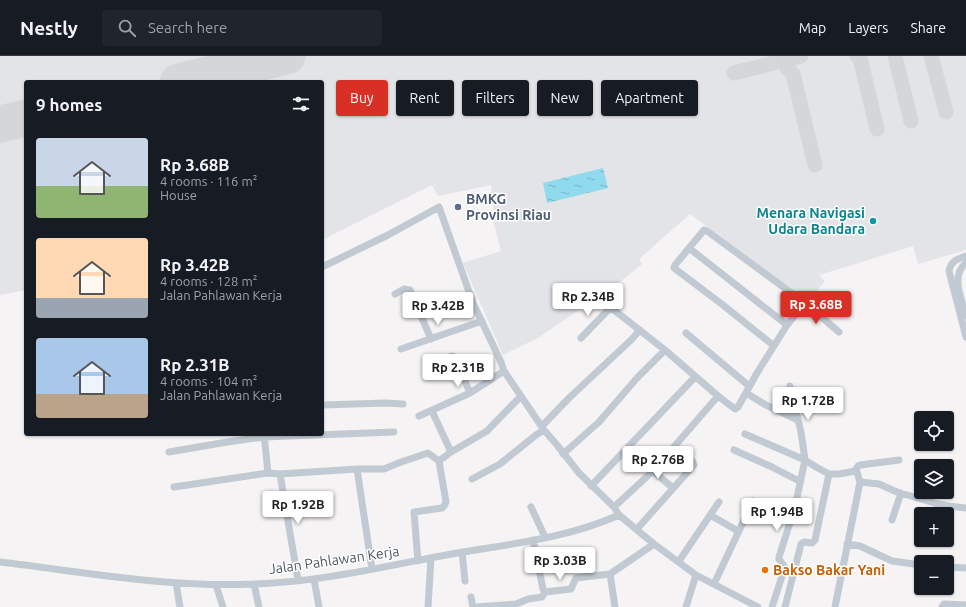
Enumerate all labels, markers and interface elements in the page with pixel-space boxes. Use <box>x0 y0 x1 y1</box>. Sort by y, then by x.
search box <box>102 10 382 46</box>
text: Nestly <box>20 17 78 39</box>
icon: search <box>116 17 138 39</box>
text: Search here <box>148 19 227 36</box>
text: Map <box>799 20 826 36</box>
text: Layers <box>848 20 888 36</box>
text: Share <box>910 20 946 36</box>
chip: Buy <box>336 80 388 116</box>
chip: Rent <box>396 80 454 116</box>
chip: Filters <box>462 80 529 116</box>
chip: New <box>537 80 593 116</box>
chip: Apartment <box>601 80 698 116</box>
icon: filters <box>290 93 312 115</box>
text: 9 homes <box>36 95 102 114</box>
icon: home <box>68 154 116 202</box>
text: Rp 3.68B <box>160 155 230 174</box>
text: 4 rooms · 116 m² <box>160 174 257 188</box>
text: House <box>160 188 197 202</box>
place label: BMKG Provinsi Riau <box>466 191 551 223</box>
marker: BMKG Provinsi Riau <box>453 202 463 212</box>
place label: Menara Navigasi Udara Bandara <box>756 205 865 237</box>
marker: Menara Navigasi Udara Bandara <box>868 216 878 226</box>
icon: home <box>68 254 116 302</box>
text: Rp 3.42B <box>160 255 230 274</box>
text: 4 rooms · 128 m² <box>160 274 257 288</box>
pin: Rp 2.34B <box>547 283 629 317</box>
text: Jalan Pahlawan Kerja <box>160 288 282 302</box>
text: Rp 2.34B <box>561 289 615 303</box>
pin: Rp 3.68B <box>775 291 857 325</box>
pin: Rp 3.42B <box>397 292 479 326</box>
text: Rp 3.68B <box>789 297 843 311</box>
text: Rp 3.42B <box>411 298 465 312</box>
icon: home <box>68 354 116 402</box>
pin: Rp 2.31B <box>417 354 499 388</box>
text: Rp 2.31B <box>160 355 230 374</box>
text: Rp 2.31B <box>431 360 485 374</box>
text: 4 rooms · 104 m² <box>160 374 257 388</box>
pin: Rp 1.72B <box>767 387 849 421</box>
text: Jalan Pahlawan Kerja <box>160 388 282 402</box>
text: Rp 1.72B <box>781 393 835 407</box>
map controls <box>914 411 954 595</box>
button: locate <box>914 411 954 451</box>
pin: Rp 2.76B <box>617 446 699 480</box>
text: Rp 2.76B <box>631 452 685 466</box>
button: layers <box>914 459 954 499</box>
pin: Rp 1.92B <box>257 491 339 525</box>
text: Rp 1.92B <box>271 497 325 511</box>
pin: Rp 1.94B <box>736 498 818 532</box>
text: Rp 1.94B <box>750 504 804 518</box>
button: + <box>914 507 954 547</box>
street label: Jalan Pahlawan Kerja <box>268 543 400 577</box>
pin: Rp 3.03B <box>519 547 601 581</box>
text: Rp 3.03B <box>533 553 587 567</box>
button: − <box>914 555 954 595</box>
place label: Bakso Bakar Yani <box>773 562 885 578</box>
marker: Bakso Bakar Yani <box>760 565 770 575</box>

